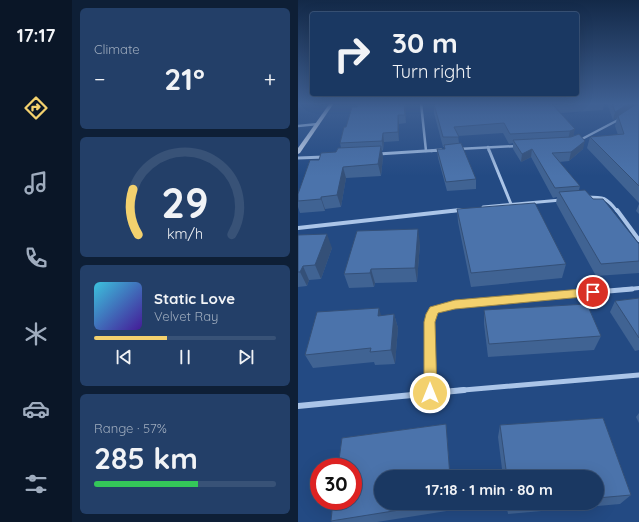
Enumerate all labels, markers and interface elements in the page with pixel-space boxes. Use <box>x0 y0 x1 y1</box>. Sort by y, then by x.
text: 17:17 <box>17 24 55 47</box>
text: 30 m <box>392 25 458 60</box>
icon: right <box>326 28 378 80</box>
text: Climate <box>94 41 140 57</box>
text: 21° <box>164 60 205 98</box>
text: Turn right <box>392 60 472 83</box>
text: − <box>94 65 105 93</box>
text: + <box>264 65 276 93</box>
icon: directions <box>22 94 50 122</box>
icon: music <box>22 169 50 197</box>
text: 29 <box>161 176 209 228</box>
text: km/h <box>167 224 203 242</box>
icon: phone <box>22 244 50 272</box>
pin <box>576 275 610 309</box>
icon: arrive <box>582 281 604 303</box>
text: Static Love <box>154 289 235 308</box>
text: Velvet Ray <box>154 308 219 324</box>
icon: climate <box>22 320 50 348</box>
icon: previous <box>113 346 135 368</box>
icon: pause <box>174 346 196 368</box>
icon: next <box>235 346 257 368</box>
position arrow <box>409 372 451 414</box>
icon: car <box>22 395 50 423</box>
text: Range · 57% <box>94 420 167 436</box>
text: 285 km <box>94 439 198 477</box>
speed limit sign: 30 <box>310 458 362 510</box>
icon: filters <box>22 470 50 498</box>
text: 17:18 · 1 min · 80 m <box>425 480 553 499</box>

